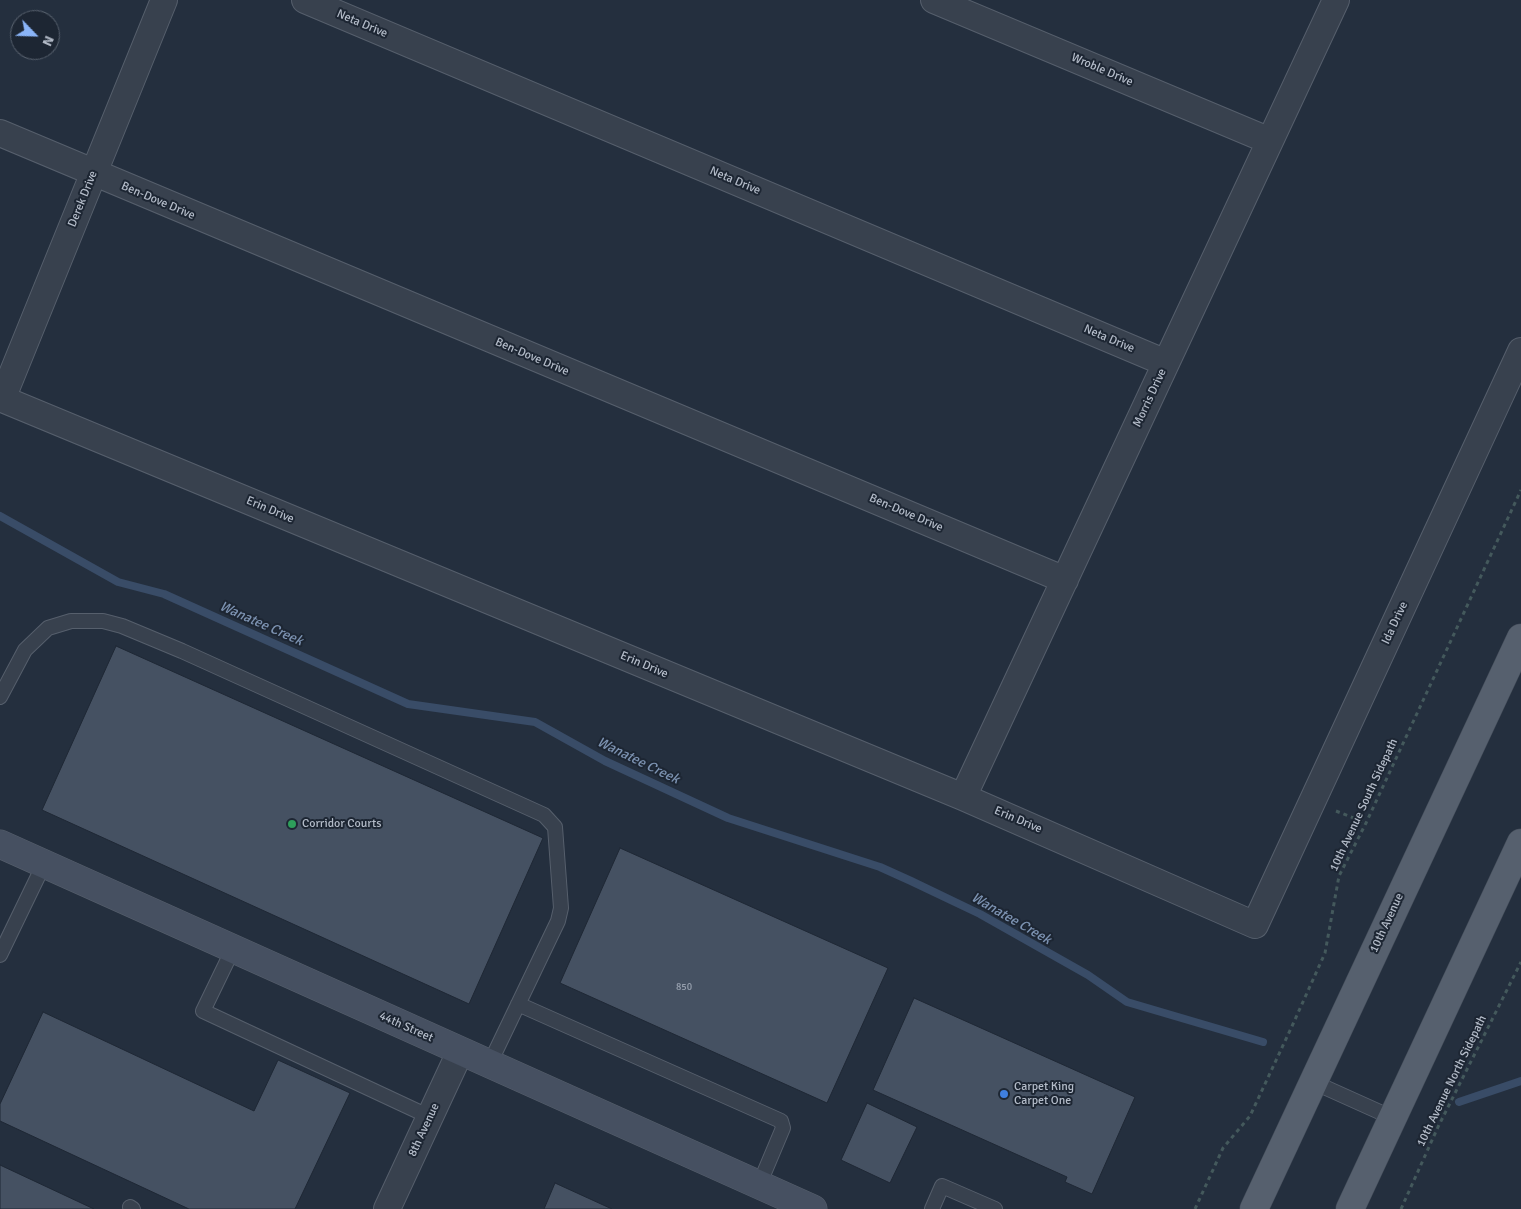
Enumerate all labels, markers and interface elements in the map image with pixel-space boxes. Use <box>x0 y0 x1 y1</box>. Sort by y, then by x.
street label: Neta Drive <box>334 7 390 41</box>
north arrow <box>10 10 60 60</box>
text: N <box>38 33 58 49</box>
street label: Wroble Drive <box>1069 51 1135 89</box>
street label: Neta Drive <box>707 164 763 198</box>
street label: Derek Drive <box>65 169 101 229</box>
street label: Ben-Dove Drive <box>119 179 197 223</box>
street label: Neta Drive <box>1081 322 1137 356</box>
street label: Ben-Dove Drive <box>493 335 571 379</box>
street label: Morris Drive <box>1130 366 1170 430</box>
street label: Ben-Dove Drive <box>867 491 945 535</box>
street label: Erin Drive <box>244 493 296 527</box>
water label: Wanatee Creek <box>217 598 305 650</box>
street label: Ida Drive <box>1379 599 1411 647</box>
street label: Erin Drive <box>618 648 670 682</box>
water label: Wanatee Creek <box>594 734 682 788</box>
street label: 10th Avenue South Sidepath <box>1327 736 1401 874</box>
street label: Erin Drive <box>992 803 1044 837</box>
place label: Corridor Courts <box>302 817 381 831</box>
marker: Corridor Courts <box>286 818 298 830</box>
water label: Wanatee Creek <box>968 889 1054 949</box>
street label: 10th Avenue <box>1367 891 1407 955</box>
house number: 850 <box>676 981 692 993</box>
street label: 44th Street <box>377 1009 435 1045</box>
street label: 10th Avenue North Sidepath <box>1414 1013 1490 1149</box>
place label: Carpet King Carpet One <box>1014 1080 1074 1108</box>
marker: Carpet King Carpet One <box>998 1088 1010 1100</box>
street label: 8th Avenue <box>405 1101 443 1159</box>

